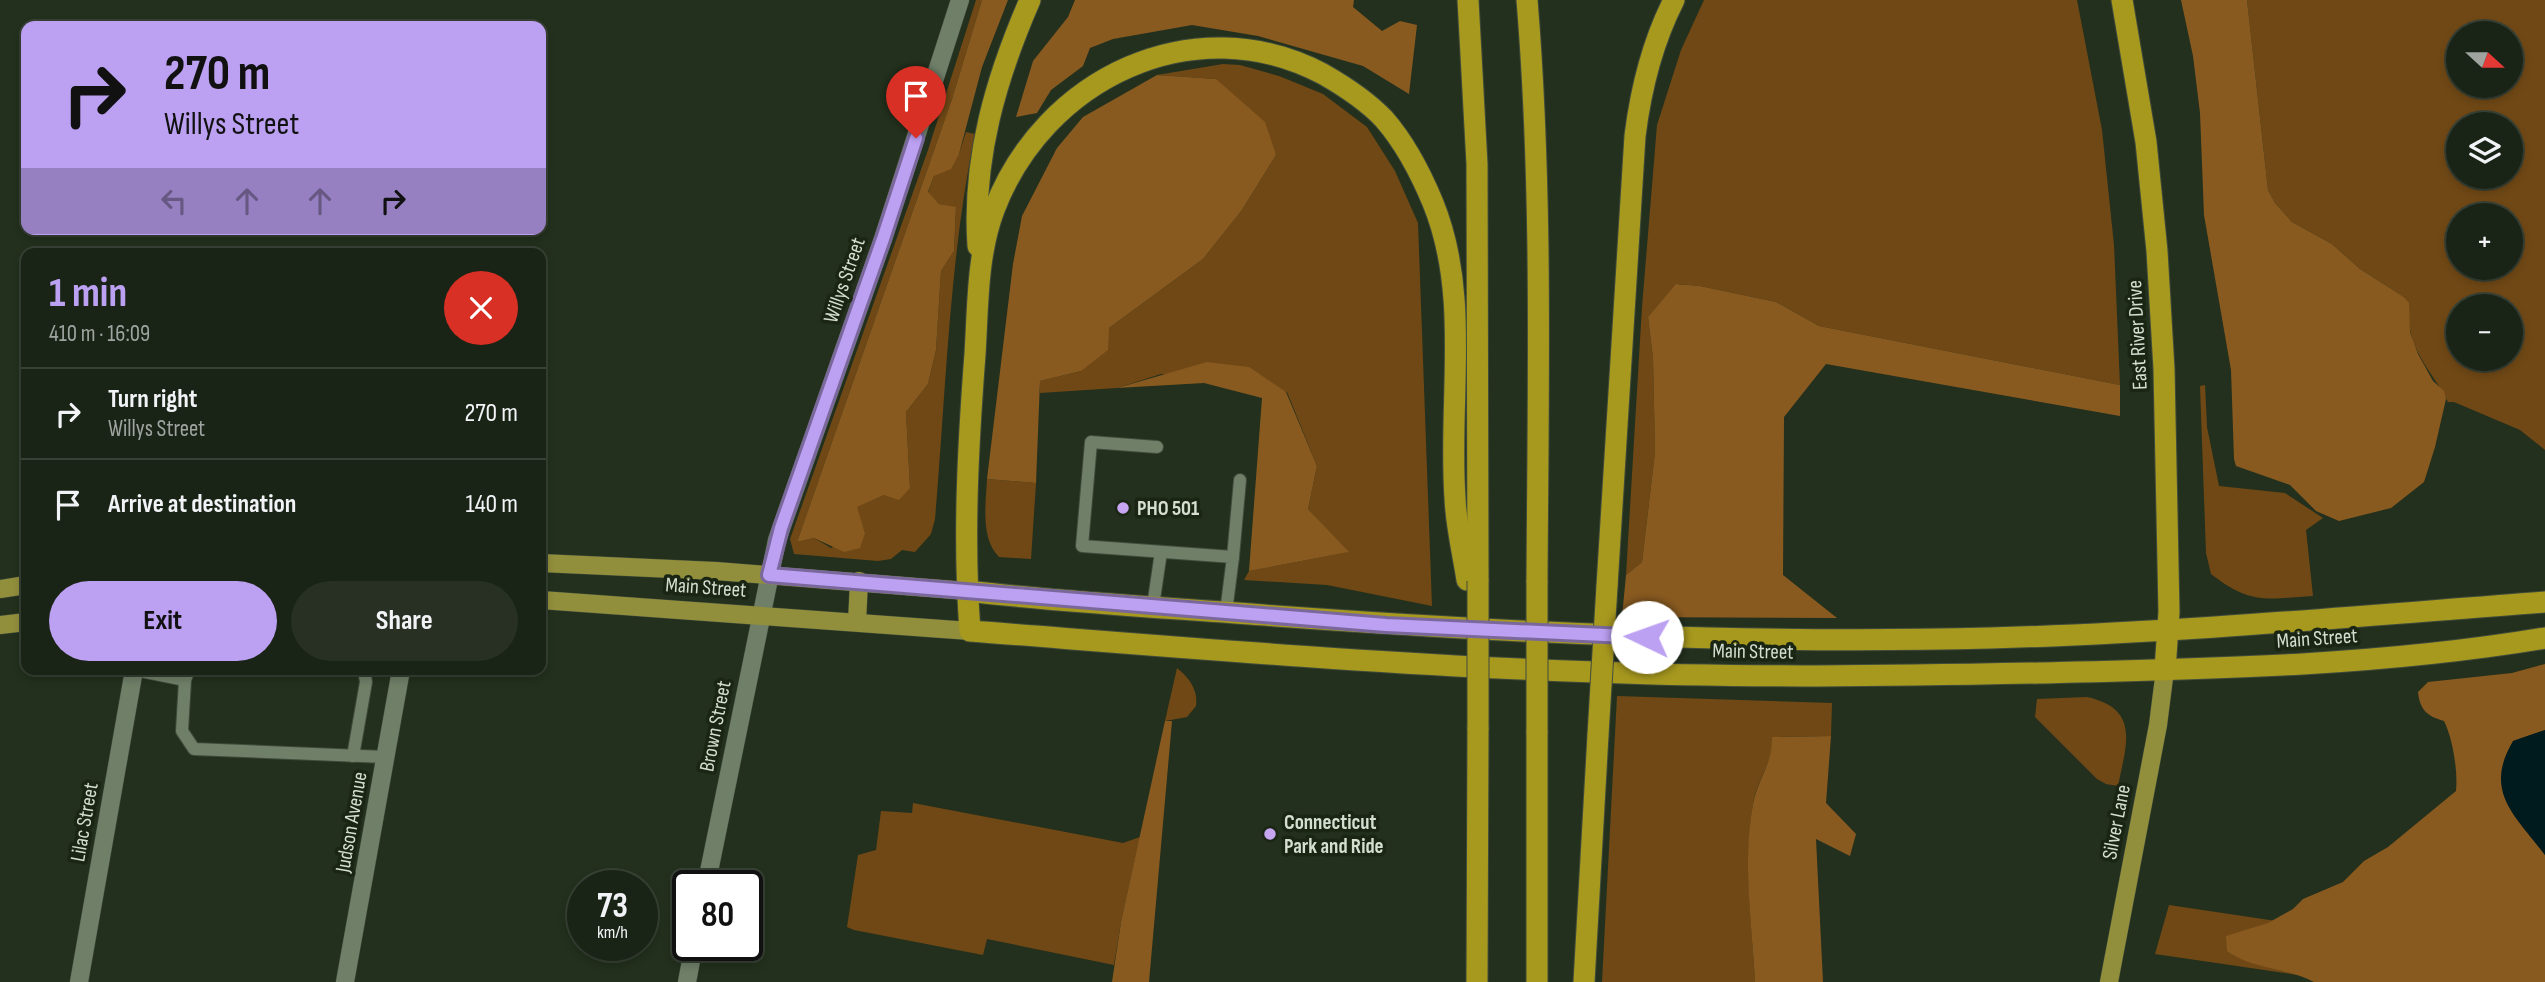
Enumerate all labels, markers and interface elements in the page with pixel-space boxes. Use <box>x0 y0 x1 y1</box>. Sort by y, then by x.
north arrow <box>2446 21 2524 98</box>
map controls <box>2446 21 2523 371</box>
text: 270 m <box>164 45 270 104</box>
icon: right <box>49 49 140 140</box>
pin <box>886 66 946 138</box>
icon: arrive <box>897 77 935 115</box>
text: Willys Street <box>164 105 299 144</box>
button: layers <box>2446 112 2523 189</box>
icon: left <box>155 182 193 220</box>
icon: ahead <box>228 182 266 220</box>
icon: ahead <box>301 182 339 220</box>
icon: right <box>374 182 412 220</box>
button: + <box>2446 203 2523 280</box>
street label: Willys Street <box>818 234 871 326</box>
text: 1 min <box>49 268 127 319</box>
button: close <box>444 271 518 345</box>
street label: East River Drive <box>2122 280 2153 390</box>
button: − <box>2446 294 2523 371</box>
text: 410 m · 16:09 <box>49 320 150 348</box>
text: Turn right <box>108 384 197 415</box>
icon: right <box>49 395 87 433</box>
text: 270 m <box>465 398 518 429</box>
text: Willys Street <box>108 415 205 443</box>
icon: arrive <box>49 486 87 524</box>
text: Arrive at destination <box>108 489 296 520</box>
text: 140 m <box>466 489 518 520</box>
place label: PHO 501 <box>1137 496 1199 521</box>
marker: PHO 501 <box>1115 500 1131 516</box>
street label: Main Street <box>665 572 747 603</box>
button: Exit <box>49 581 277 661</box>
button: Share <box>291 581 518 661</box>
position arrow <box>1610 600 1684 674</box>
street label: Main Street <box>2276 623 2358 654</box>
street label: Main Street <box>1712 638 1794 665</box>
street label: Brown Street <box>694 679 737 774</box>
street label: Judson Avenue <box>330 770 373 875</box>
street label: Lilac Street <box>65 781 104 864</box>
street label: Silver Lane <box>2097 782 2136 862</box>
place label: Connecticut Park and Ride <box>1284 810 1384 859</box>
marker: Connecticut Park and Ride <box>1262 826 1278 842</box>
speed limit sign: 80 <box>672 870 763 961</box>
text: 73 <box>597 885 628 928</box>
text: km/h <box>597 922 628 943</box>

